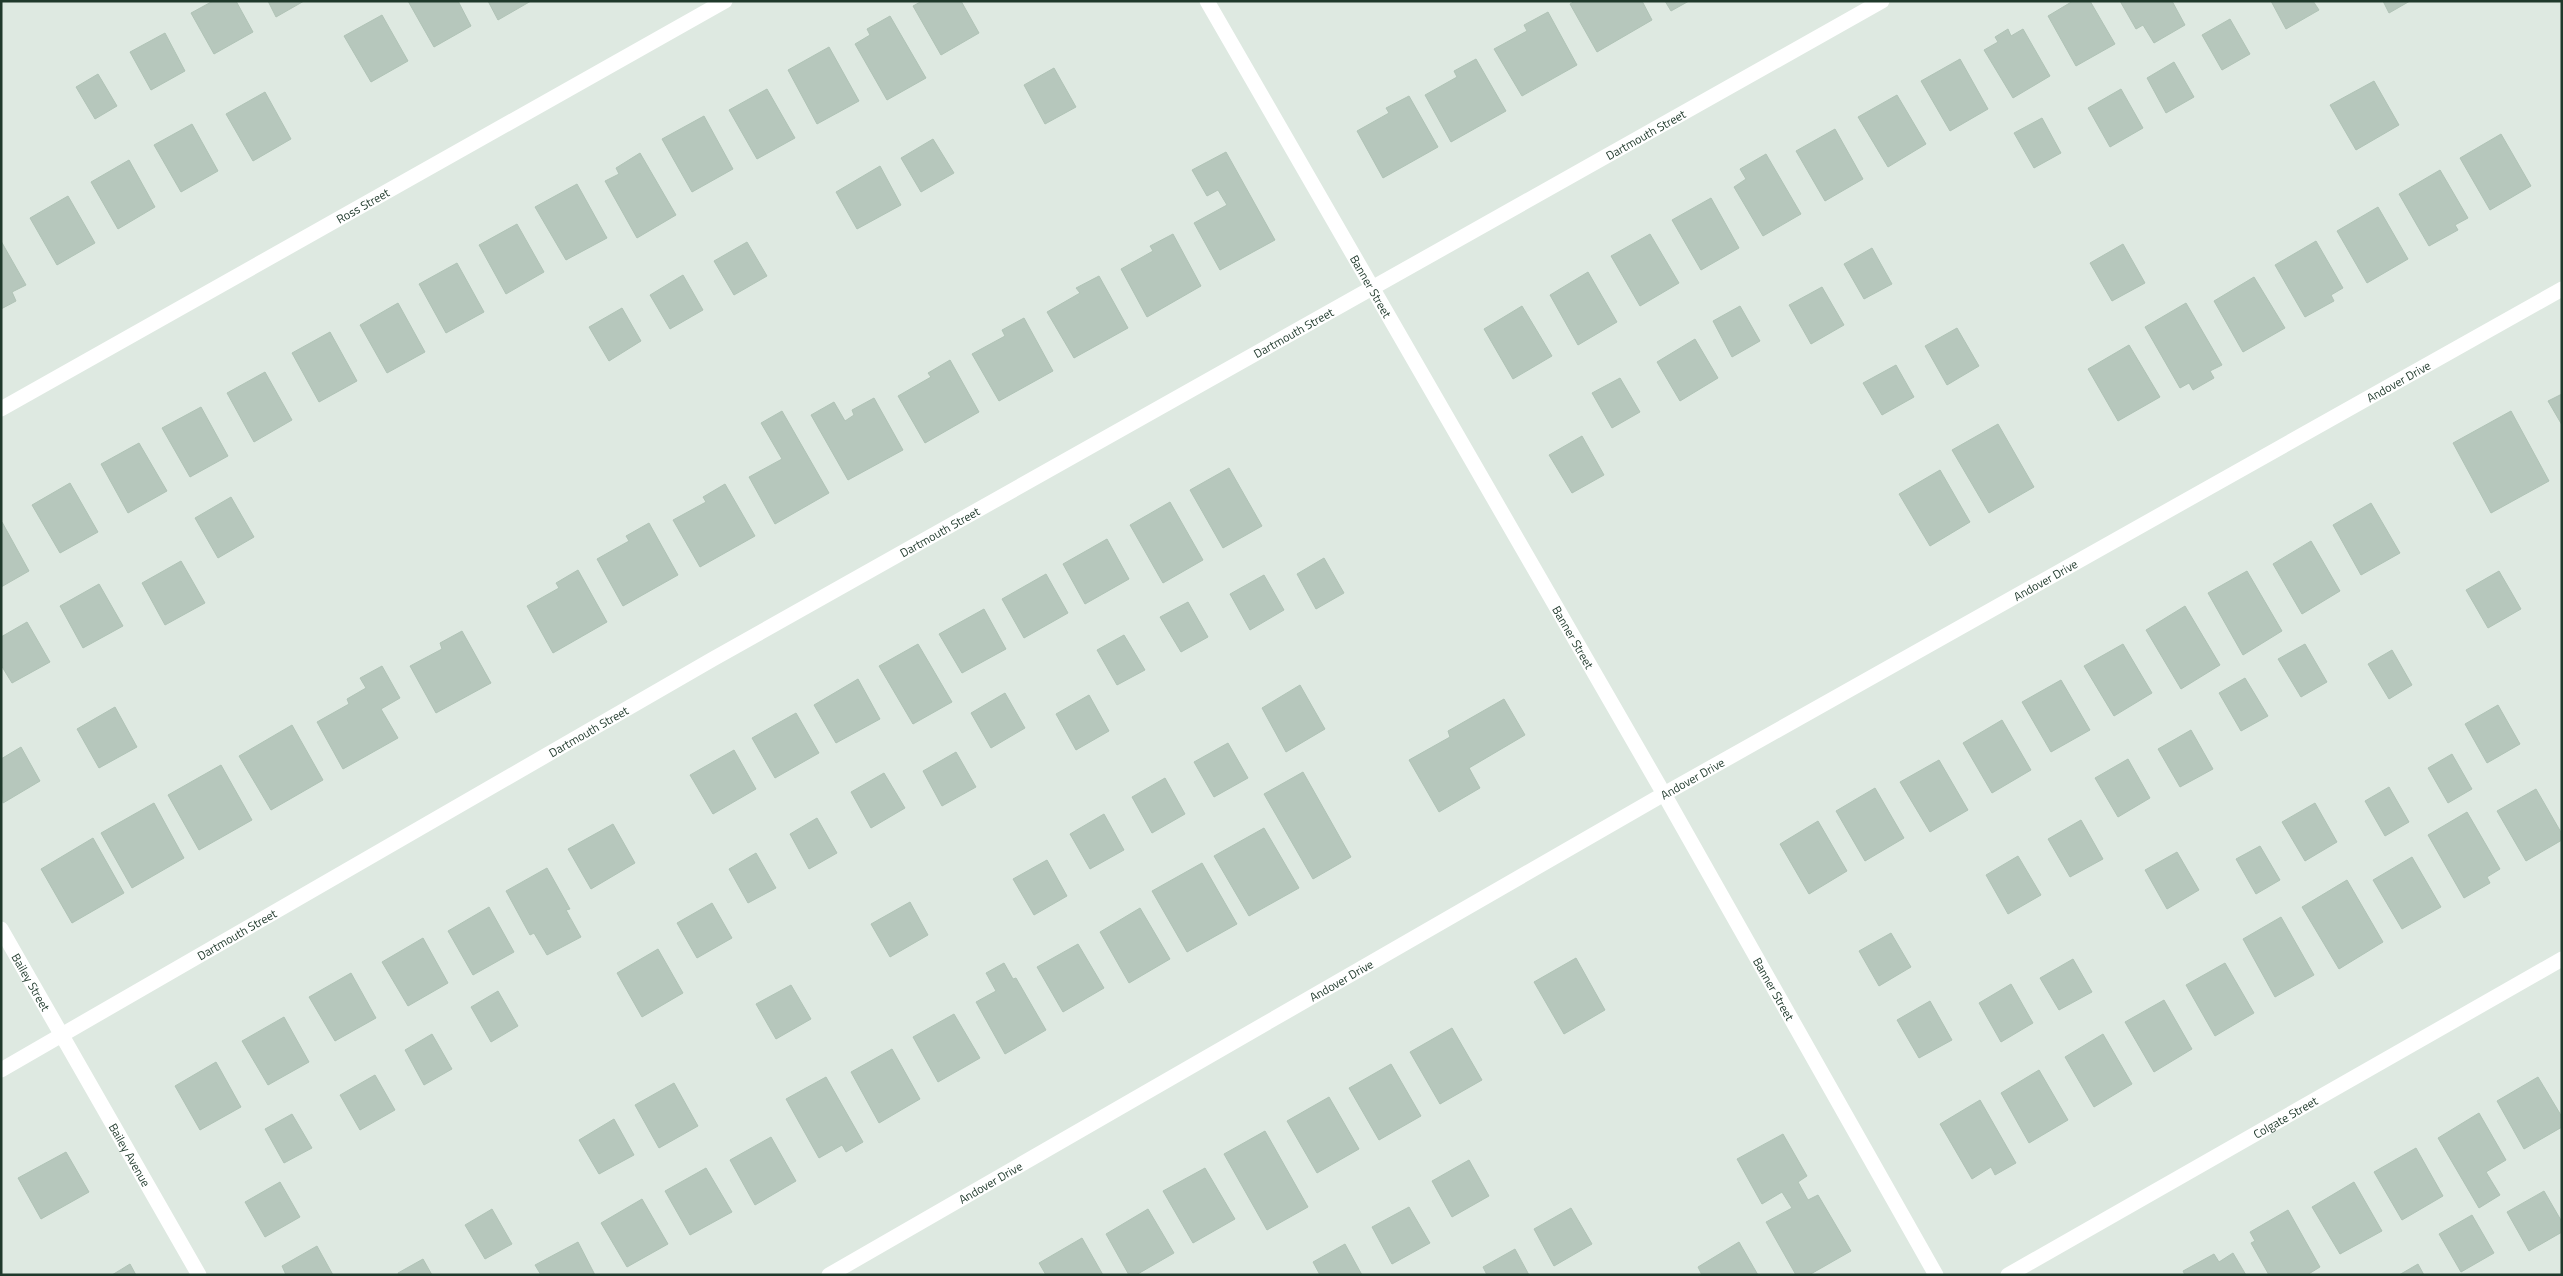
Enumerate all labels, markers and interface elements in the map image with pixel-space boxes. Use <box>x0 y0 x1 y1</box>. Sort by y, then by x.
street label: Dartmouth Street <box>1602 104 1690 164</box>
street label: Ross Street <box>332 182 393 228</box>
street label: Banner Street <box>1346 251 1397 322</box>
street label: Dartmouth Street <box>1250 302 1337 363</box>
street label: Andover Drive <box>2363 355 2434 407</box>
street label: Dartmouth Street <box>896 501 984 562</box>
street label: Andover Drive <box>2010 554 2081 605</box>
street label: Banner Street <box>1548 602 1600 673</box>
street label: Dartmouth Street <box>545 700 632 762</box>
street label: Andover Drive <box>1657 752 1728 804</box>
street label: Dartmouth Street <box>193 903 281 965</box>
street label: Bailey Street <box>7 949 56 1015</box>
street label: Andover Drive <box>1306 954 1377 1006</box>
street label: Banner Street <box>1749 954 1800 1025</box>
street label: Colgate Street <box>2249 1091 2322 1143</box>
street label: Bailey Avenue <box>104 1119 156 1190</box>
street label: Andover Drive <box>955 1156 1026 1208</box>

